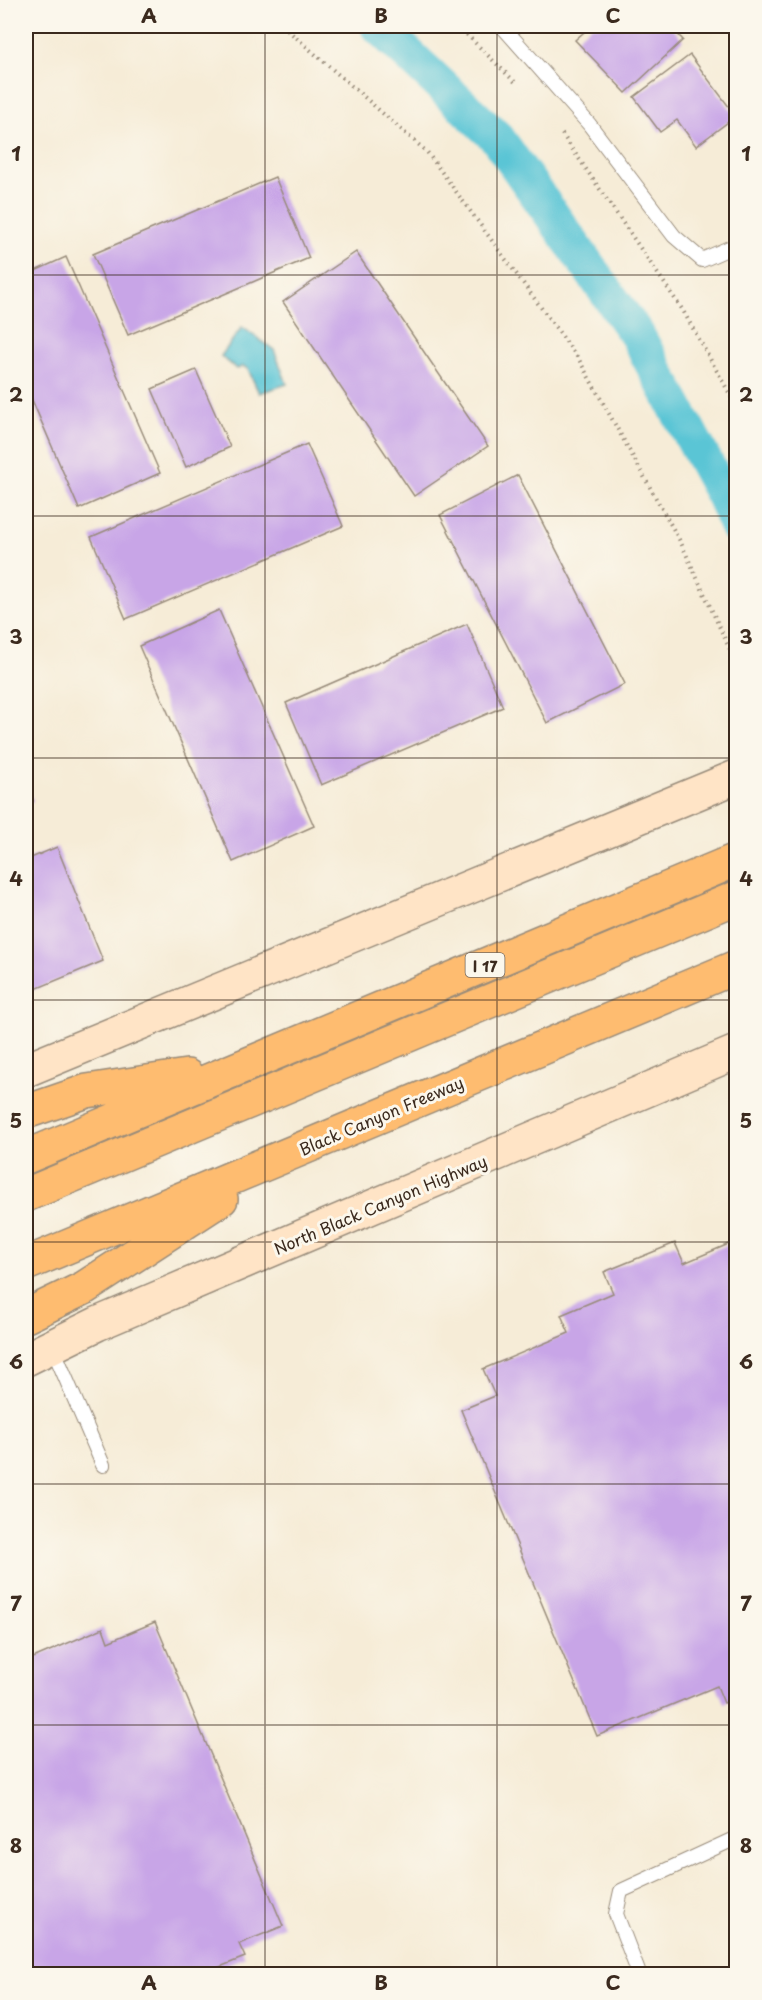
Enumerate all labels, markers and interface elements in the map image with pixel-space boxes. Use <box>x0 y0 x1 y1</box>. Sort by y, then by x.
text: A <box>141 0 157 30</box>
text: B <box>374 0 388 30</box>
text: C <box>605 0 621 30</box>
text: 1 <box>11 138 21 168</box>
text: 1 <box>741 138 751 168</box>
text: 2 <box>9 379 23 409</box>
text: 2 <box>739 379 753 409</box>
text: 3 <box>9 621 23 651</box>
text: 3 <box>739 621 753 651</box>
text: 4 <box>9 863 23 893</box>
text: 4 <box>739 863 753 893</box>
road number: I 17 <box>466 953 504 977</box>
street label: Black Canyon Freeway <box>295 1070 467 1160</box>
text: 5 <box>10 1105 22 1135</box>
text: 5 <box>740 1105 752 1135</box>
street label: North Black Canyon Highway <box>270 1148 490 1260</box>
text: 6 <box>9 1346 23 1376</box>
text: 6 <box>739 1346 753 1376</box>
text: 7 <box>10 1588 22 1618</box>
text: 7 <box>740 1588 752 1618</box>
text: 8 <box>10 1830 22 1860</box>
text: 8 <box>740 1830 752 1860</box>
text: A <box>141 1967 157 1997</box>
text: B <box>374 1967 388 1997</box>
text: C <box>605 1967 621 1997</box>

